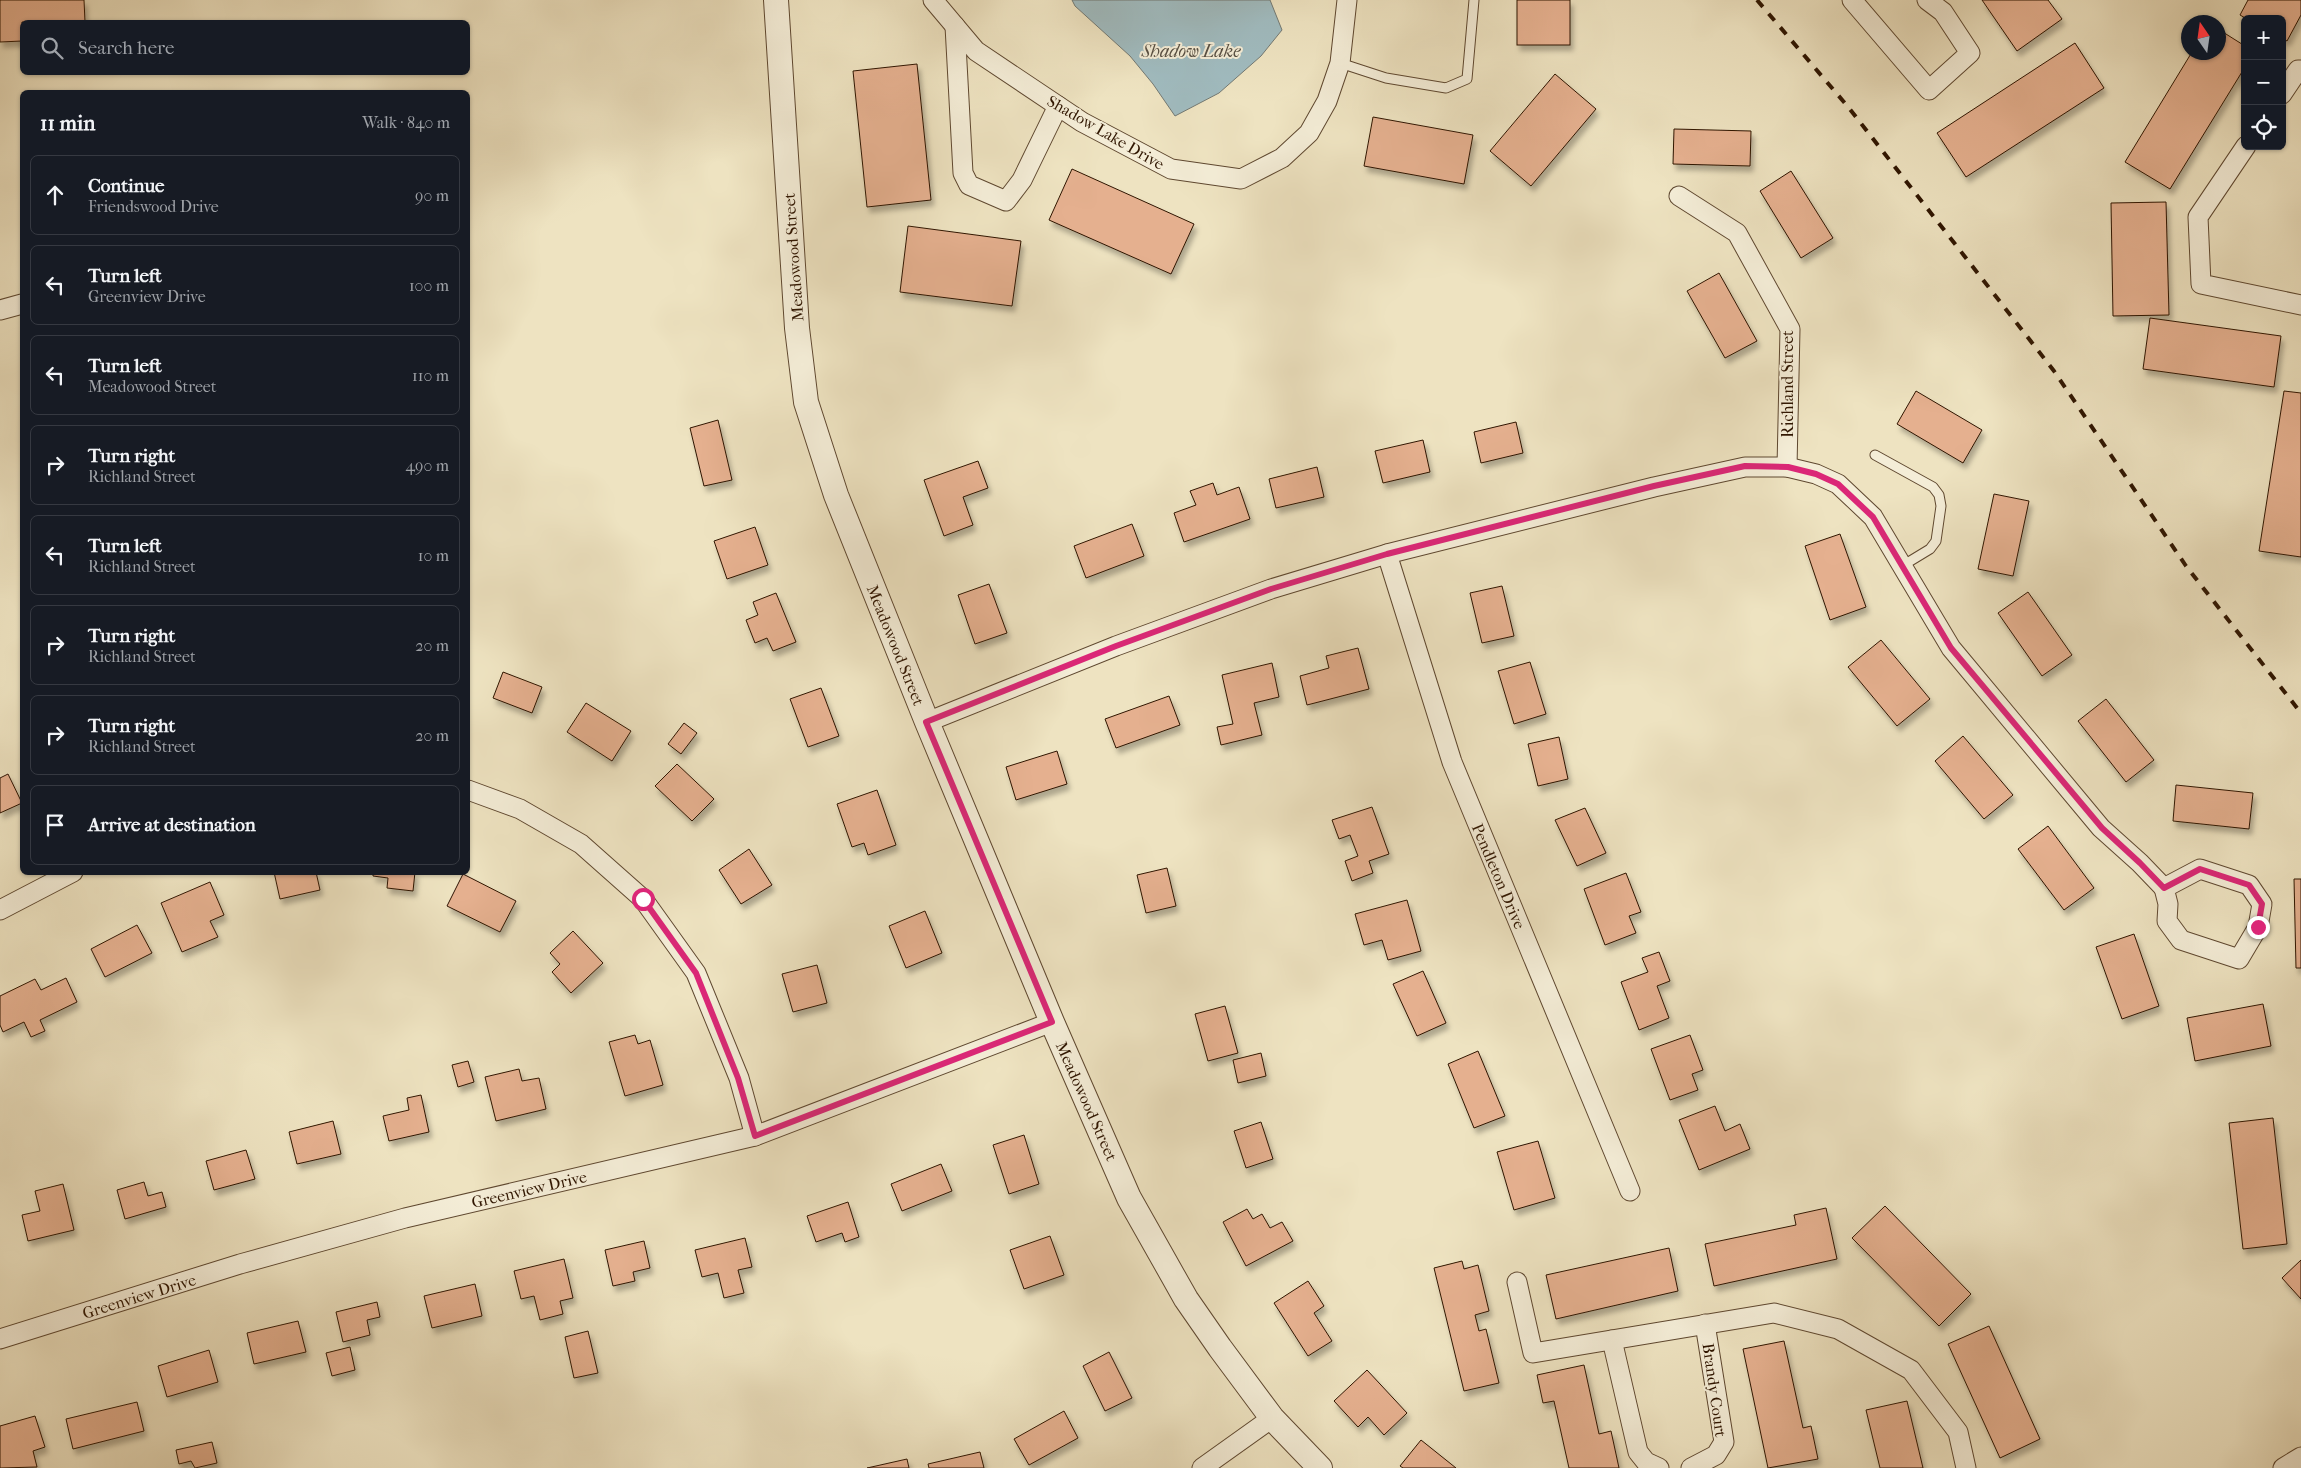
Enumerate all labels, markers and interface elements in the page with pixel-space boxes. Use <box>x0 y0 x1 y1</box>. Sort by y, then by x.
north arrow <box>2181 15 2226 60</box>
map controls <box>2241 15 2286 150</box>
button: + <box>2241 15 2286 60</box>
search box <box>20 20 470 75</box>
icon: search <box>38 34 66 62</box>
text: Search here <box>78 37 174 59</box>
water label: Shadow Lake <box>1141 41 1241 62</box>
button: − <box>2241 60 2286 105</box>
street label: Shadow Lake Drive <box>1044 91 1168 174</box>
button: locate <box>2241 105 2286 150</box>
text: 11 min <box>40 111 95 135</box>
text: Walk · 840 m <box>362 113 450 132</box>
text: Continue <box>88 175 164 197</box>
icon: ahead <box>41 181 69 209</box>
text: 90 m <box>415 186 449 205</box>
street label: Meadowood Street <box>780 192 807 322</box>
text: Friendswood Drive <box>88 197 219 216</box>
text: Turn left <box>88 265 162 287</box>
icon: left <box>41 271 69 299</box>
text: 100 m <box>409 276 449 295</box>
text: Greenview Drive <box>88 287 206 306</box>
street label: Richland Street <box>1778 330 1797 438</box>
text: Turn left <box>88 355 162 377</box>
icon: left <box>41 361 69 389</box>
text: 110 m <box>412 366 449 385</box>
text: Meadowood Street <box>88 377 216 396</box>
text: Turn right <box>88 445 175 467</box>
icon: right <box>41 451 69 479</box>
text: 490 m <box>406 456 449 475</box>
text: Richland Street <box>88 467 196 486</box>
text: Turn left <box>88 535 162 557</box>
icon: left <box>41 541 69 569</box>
text: 10 m <box>418 546 449 565</box>
text: Richland Street <box>88 557 196 576</box>
street label: Meadowood Street <box>863 582 929 709</box>
text: Turn right <box>88 625 175 647</box>
icon: right <box>41 631 69 659</box>
text: 20 m <box>415 636 449 655</box>
text: Richland Street <box>88 647 196 666</box>
text: Turn right <box>88 715 175 737</box>
icon: right <box>41 721 69 749</box>
text: 20 m <box>415 726 449 745</box>
text: Richland Street <box>88 737 196 756</box>
icon: arrive <box>41 811 69 839</box>
text: Arrive at destination <box>88 814 256 836</box>
street label: Pendleton Drive <box>1468 821 1529 932</box>
route start <box>632 888 655 911</box>
route end <box>2247 916 2270 939</box>
street label: Meadowood Street <box>1052 1039 1121 1164</box>
street label: Greenview Drive <box>470 1167 589 1212</box>
street label: Greenview Drive <box>80 1270 198 1323</box>
street label: Brandy Court <box>1699 1342 1731 1439</box>

